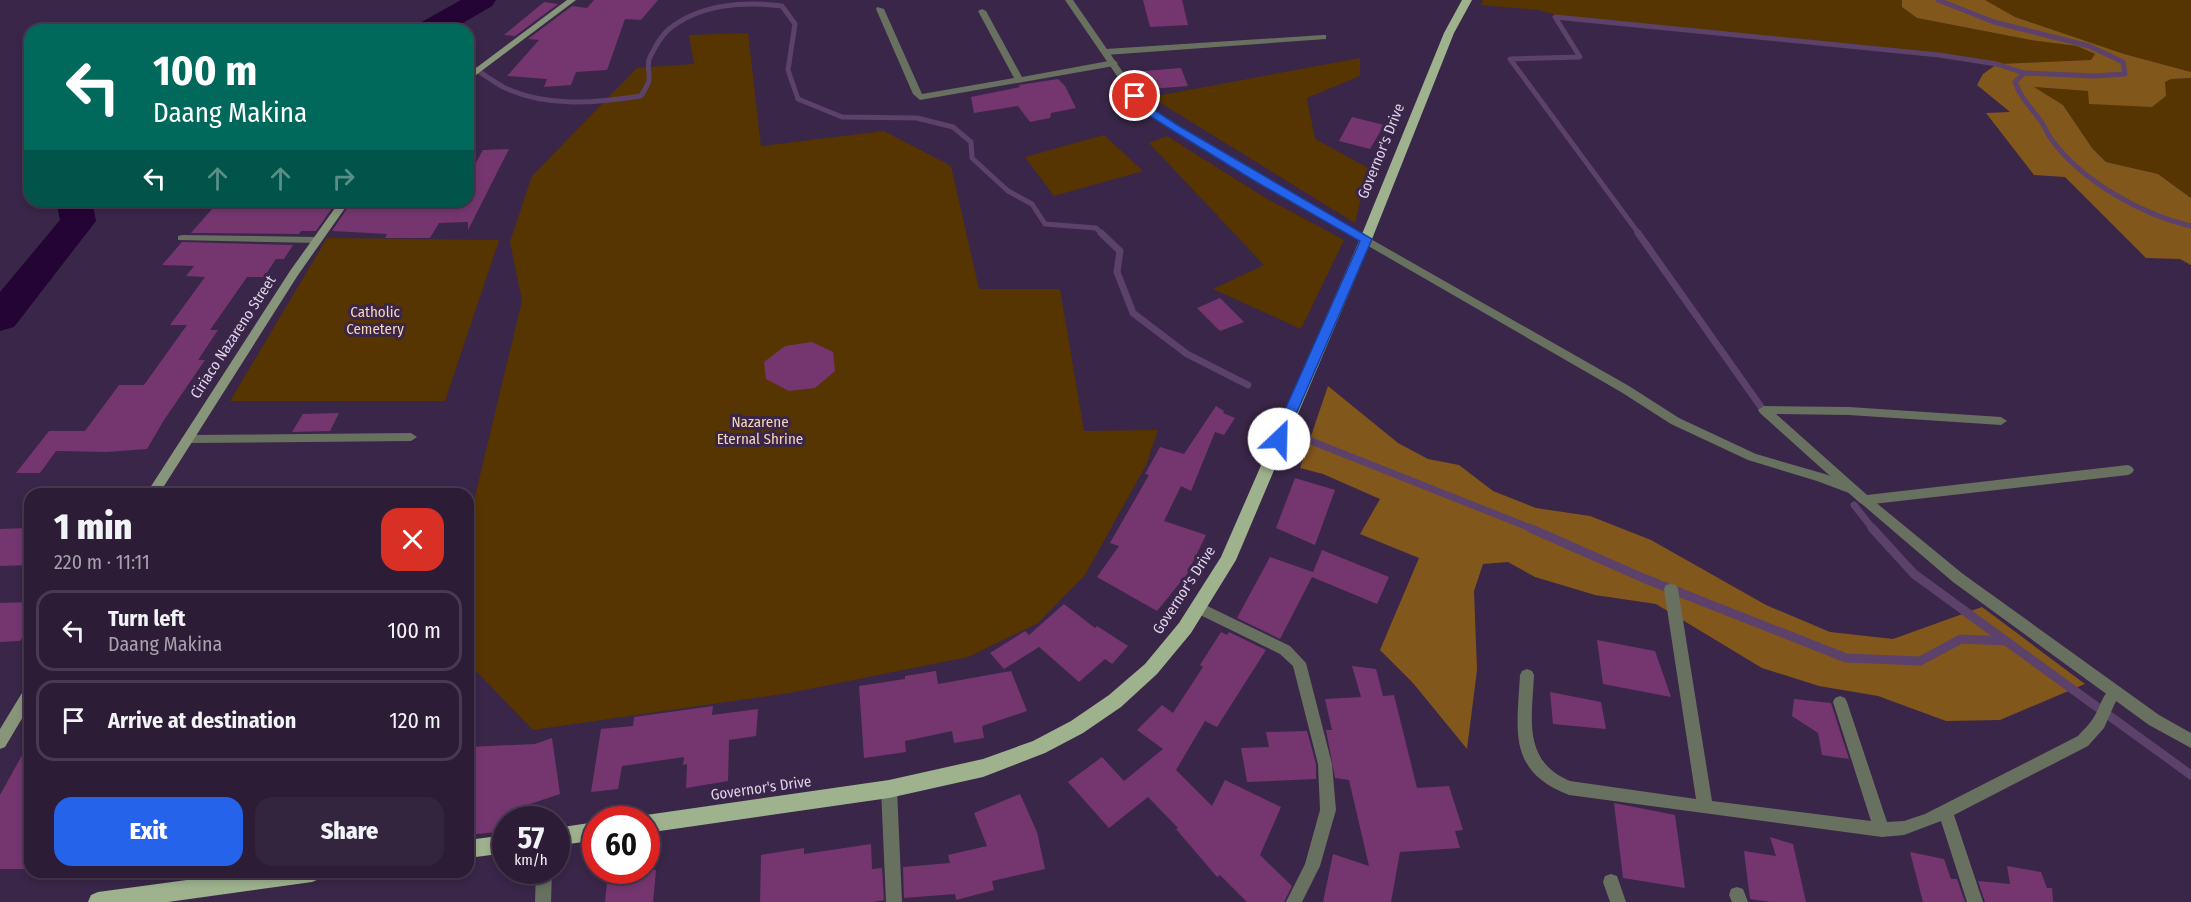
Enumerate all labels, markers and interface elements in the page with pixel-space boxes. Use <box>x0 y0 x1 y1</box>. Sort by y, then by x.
text: 100 m <box>153 46 257 96</box>
icon: left <box>54 48 132 126</box>
pin <box>1109 70 1160 121</box>
icon: arrive <box>1118 79 1151 112</box>
text: Daang Makina <box>153 97 307 129</box>
street label: Governor's Drive <box>1354 101 1408 201</box>
icon: left <box>138 162 171 195</box>
icon: ahead <box>201 162 234 195</box>
icon: ahead <box>264 162 297 195</box>
icon: right <box>327 162 360 195</box>
street label: Ciriaco Nazareno Street <box>186 272 280 402</box>
park label: Catholic Cemetery <box>346 303 404 338</box>
position arrow <box>1247 407 1311 471</box>
park label: Nazarene Eternal Shrine <box>717 413 803 448</box>
text: 1 min <box>54 505 132 549</box>
button: close <box>381 508 444 571</box>
street label: Governor's Drive <box>1149 543 1219 637</box>
text: 220 m · 11:11 <box>54 550 150 574</box>
text: Turn left <box>108 605 186 632</box>
icon: left <box>57 614 90 647</box>
text: 100 m <box>387 617 441 644</box>
text: Daang Makina <box>108 632 222 656</box>
icon: arrive <box>57 704 90 737</box>
text: Arrive at destination <box>108 707 296 734</box>
text: 120 m <box>389 707 441 734</box>
street label: Governor's Drive <box>710 772 812 804</box>
button: Exit <box>54 797 243 866</box>
button: Share <box>255 797 444 866</box>
speed limit sign: 60 <box>582 806 660 884</box>
text: 57 <box>518 820 544 856</box>
text: km/h <box>514 851 548 869</box>

